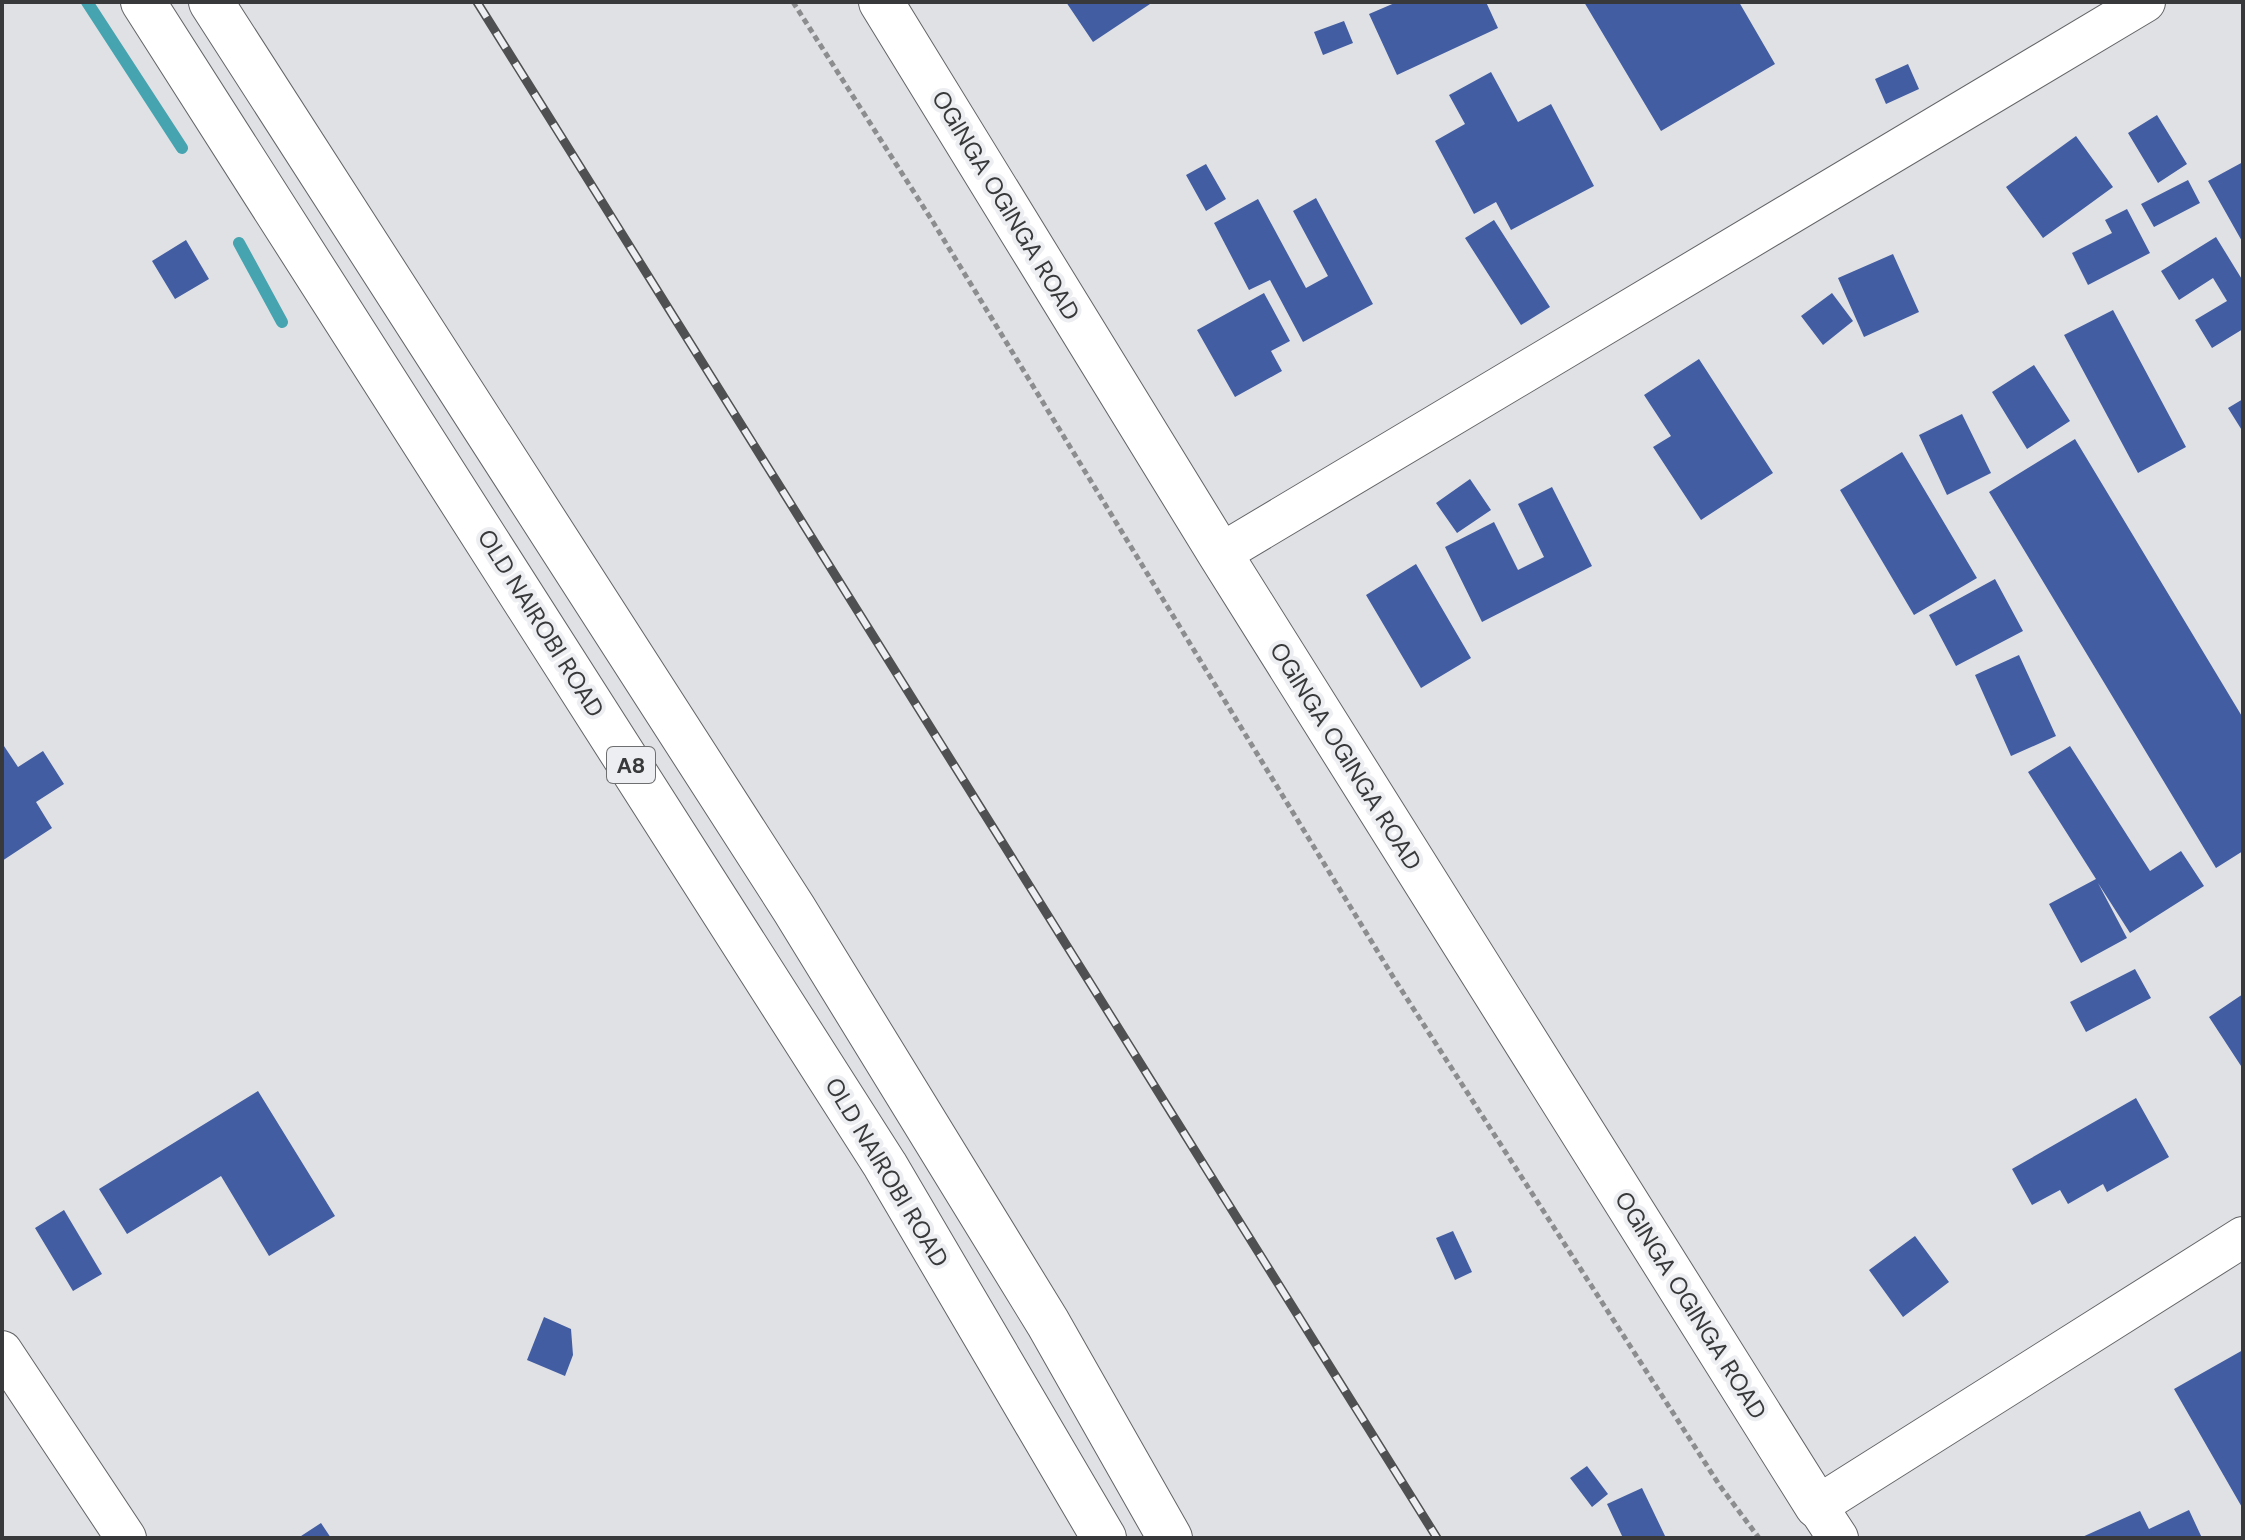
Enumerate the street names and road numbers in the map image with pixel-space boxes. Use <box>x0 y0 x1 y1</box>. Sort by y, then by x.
street label: OGINGA OGINGA ROAD <box>925 84 1087 326</box>
street label: OLD NAIROBI ROAD <box>471 523 611 723</box>
street label: OGINGA OGINGA ROAD <box>1263 636 1429 876</box>
road number: A8 <box>607 747 655 783</box>
street label: OLD NAIROBI ROAD <box>818 1072 956 1272</box>
street label: OGINGA OGINGA ROAD <box>1608 1185 1774 1425</box>

